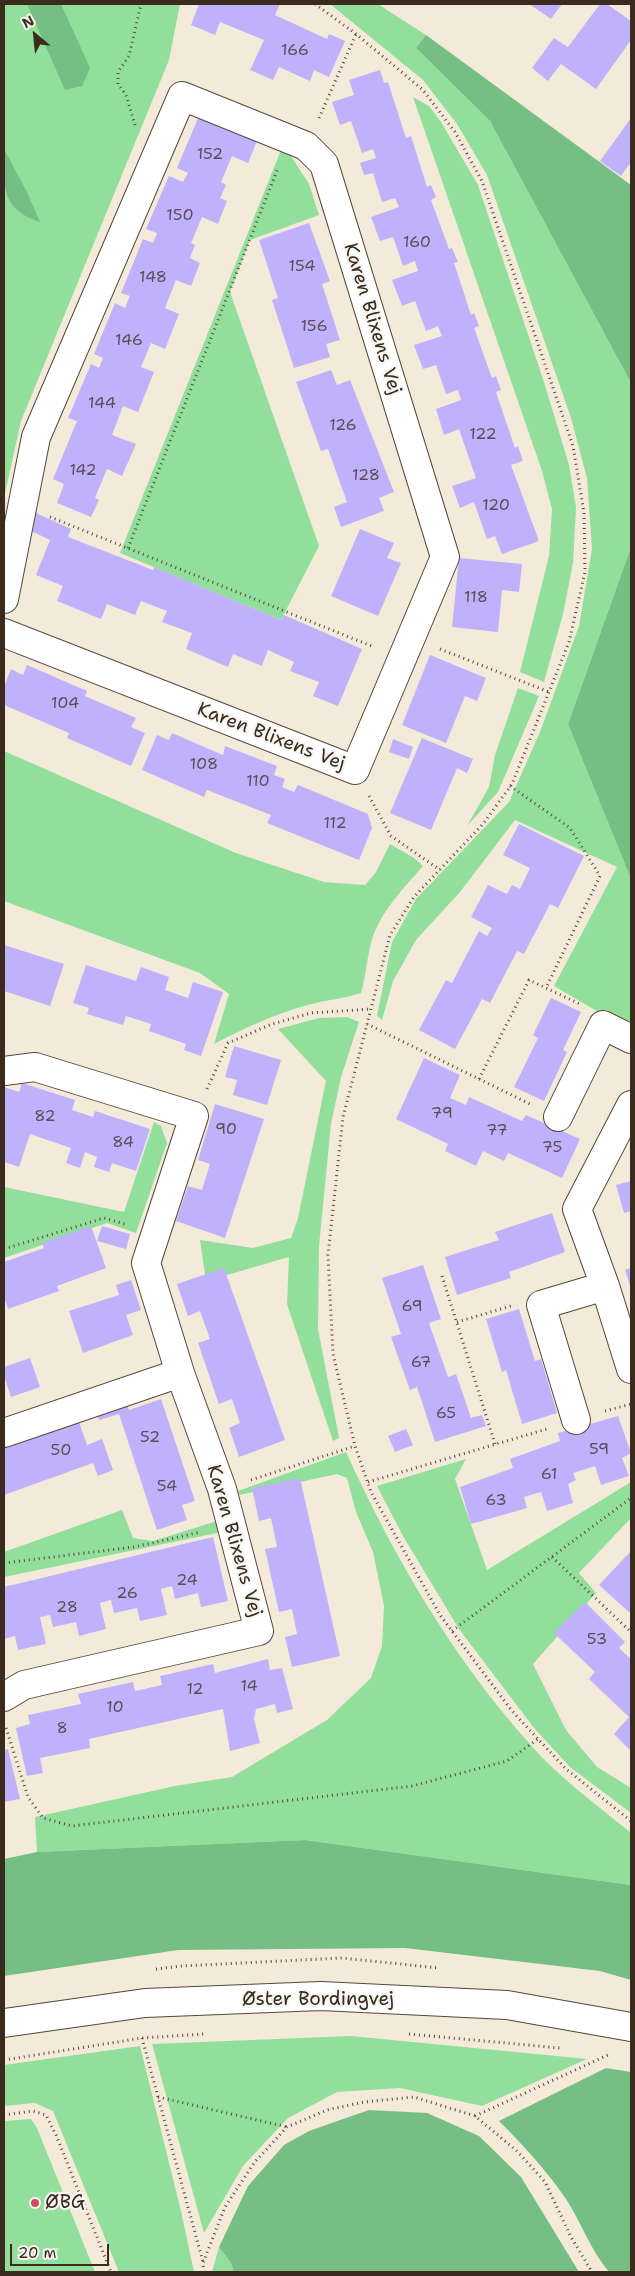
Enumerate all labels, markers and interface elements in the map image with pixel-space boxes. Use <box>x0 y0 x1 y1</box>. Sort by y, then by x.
north arrow <box>10 10 60 60</box>
text: N <box>19 11 37 32</box>
house number: 166 <box>281 41 309 61</box>
house number: 152 <box>197 145 223 165</box>
house number: 150 <box>166 206 194 226</box>
house number: 160 <box>403 233 431 253</box>
street label: Karen Blixens Vej <box>338 241 406 397</box>
house number: 154 <box>288 257 316 277</box>
house number: 148 <box>139 268 167 288</box>
house number: 156 <box>300 317 328 337</box>
house number: 146 <box>115 331 143 351</box>
house number: 144 <box>88 394 116 414</box>
house number: 126 <box>329 416 357 436</box>
house number: 122 <box>469 425 497 445</box>
house number: 142 <box>69 461 97 481</box>
house number: 128 <box>352 466 380 486</box>
house number: 120 <box>482 496 510 516</box>
house number: 118 <box>464 588 488 608</box>
house number: 104 <box>51 694 79 714</box>
street label: Karen Blixens Vej <box>194 698 348 776</box>
house number: 108 <box>190 755 218 775</box>
house number: 110 <box>246 772 270 792</box>
house number: 112 <box>323 814 347 834</box>
house number: 79 <box>431 1104 453 1124</box>
house number: 82 <box>34 1107 56 1127</box>
house number: 90 <box>215 1120 237 1140</box>
house number: 77 <box>486 1121 508 1141</box>
house number: 84 <box>112 1133 134 1153</box>
house number: 75 <box>542 1138 562 1158</box>
house number: 69 <box>401 1297 423 1317</box>
house number: 67 <box>411 1353 431 1373</box>
house number: 65 <box>436 1404 456 1424</box>
house number: 52 <box>140 1428 160 1448</box>
house number: 59 <box>589 1440 609 1460</box>
house number: 50 <box>51 1441 71 1461</box>
street label: Karen Blixens Vej <box>201 1462 267 1620</box>
house number: 61 <box>541 1465 557 1485</box>
house number: 54 <box>157 1477 177 1497</box>
house number: 63 <box>485 1491 507 1511</box>
house number: 24 <box>176 1571 198 1591</box>
house number: 26 <box>116 1584 138 1604</box>
house number: 28 <box>56 1598 78 1618</box>
house number: 53 <box>587 1630 607 1650</box>
house number: 14 <box>240 1677 258 1697</box>
house number: 12 <box>186 1680 204 1700</box>
house number: 10 <box>106 1698 124 1718</box>
house number: 8 <box>56 1719 68 1739</box>
street label: Øster Bordingvej <box>242 1989 394 2011</box>
place label: ØBG <box>45 2192 85 2214</box>
marker: ØBG <box>29 2197 41 2209</box>
scale bar <box>12 2234 111 2266</box>
text: 20 m <box>18 2243 57 2263</box>

